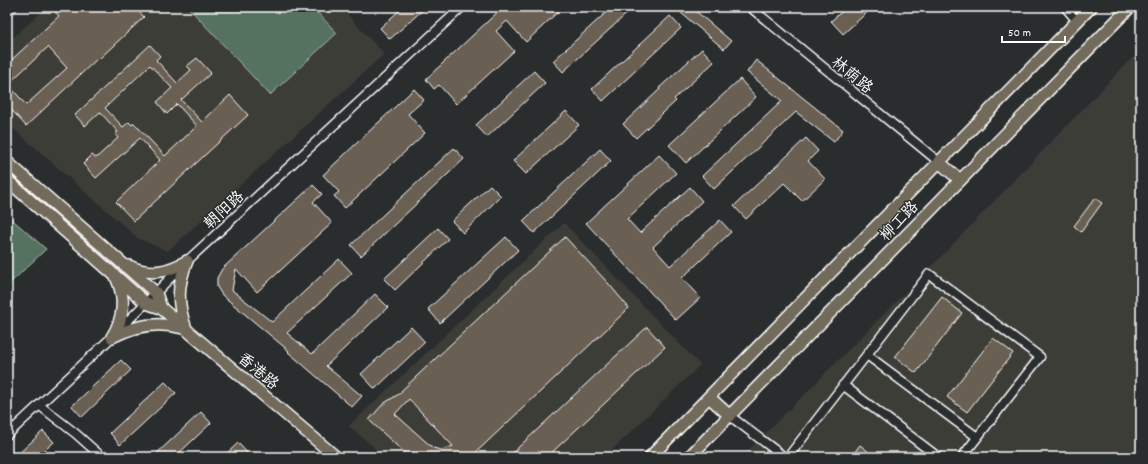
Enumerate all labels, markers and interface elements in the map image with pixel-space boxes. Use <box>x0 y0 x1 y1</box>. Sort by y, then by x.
scale bar <box>1002 18 1065 44</box>
text: 50 m <box>1008 25 1031 42</box>
street label: 林荫路 <box>826 52 877 100</box>
street label: 朝阳路 <box>199 186 250 236</box>
street label: 柳工路 <box>875 196 925 247</box>
street label: 香港路 <box>232 348 283 396</box>

